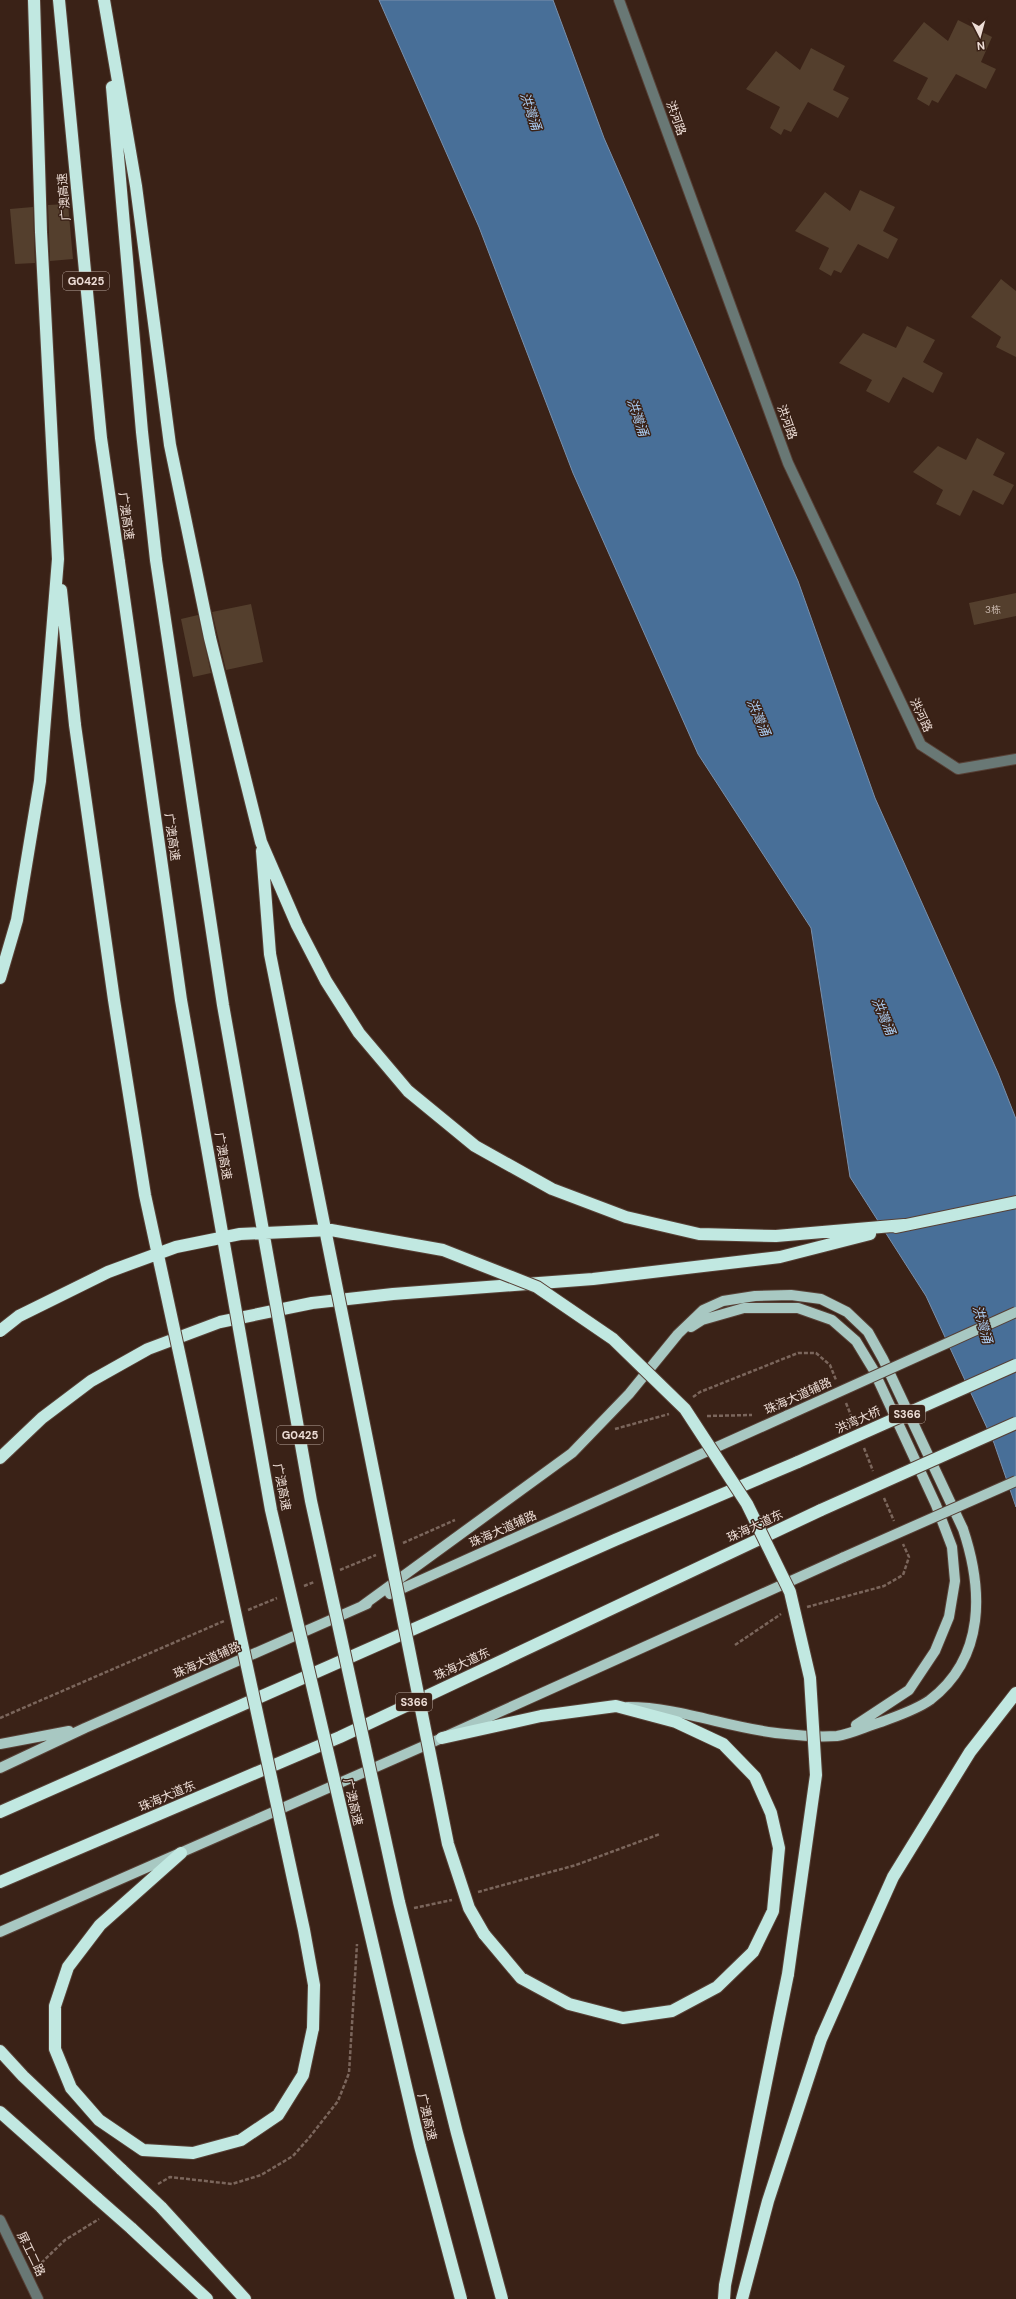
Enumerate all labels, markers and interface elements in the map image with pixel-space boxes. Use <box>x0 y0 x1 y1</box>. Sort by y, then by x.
north arrow <box>960 16 1000 56</box>
text: N <box>976 39 986 53</box>
water label: 洪灣涌 <box>516 90 546 134</box>
street label: 洪河路 <box>662 98 690 138</box>
street label: 广澳高速 <box>54 172 74 222</box>
road number: G0425 <box>63 272 109 290</box>
water label: 洪灣涌 <box>623 396 653 440</box>
street label: 洪河路 <box>773 402 801 442</box>
street label: 广澳高速 <box>115 491 137 541</box>
house number: 3栋 <box>985 603 1001 616</box>
street label: 洪河路 <box>906 695 936 735</box>
water label: 洪灣涌 <box>743 696 775 740</box>
street label: 广澳高速 <box>161 812 183 862</box>
water label: 洪灣涌 <box>868 995 900 1039</box>
street label: 广澳高速 <box>211 1131 235 1181</box>
water label: 洪灣涌 <box>969 1303 997 1347</box>
street label: 珠海大道辅路 <box>762 1374 834 1418</box>
street label: 洪湾大桥 <box>833 1403 883 1437</box>
road number: S366 <box>889 1405 925 1423</box>
road number: G0425 <box>277 1426 323 1444</box>
street label: 广澳高速 <box>270 1462 294 1512</box>
street label: 珠海大道东 <box>724 1506 786 1546</box>
street label: 珠海大道辅路 <box>467 1507 539 1551</box>
street label: 珠海大道辅路 <box>171 1638 243 1682</box>
street label: 珠海大道东 <box>431 1644 493 1684</box>
road number: S366 <box>396 1693 432 1711</box>
street label: 珠海大道东 <box>136 1777 198 1815</box>
street label: 广澳高速 <box>340 1777 366 1827</box>
street label: 广澳高速 <box>414 2092 440 2142</box>
street label: 屏工二路 <box>13 2229 49 2279</box>

